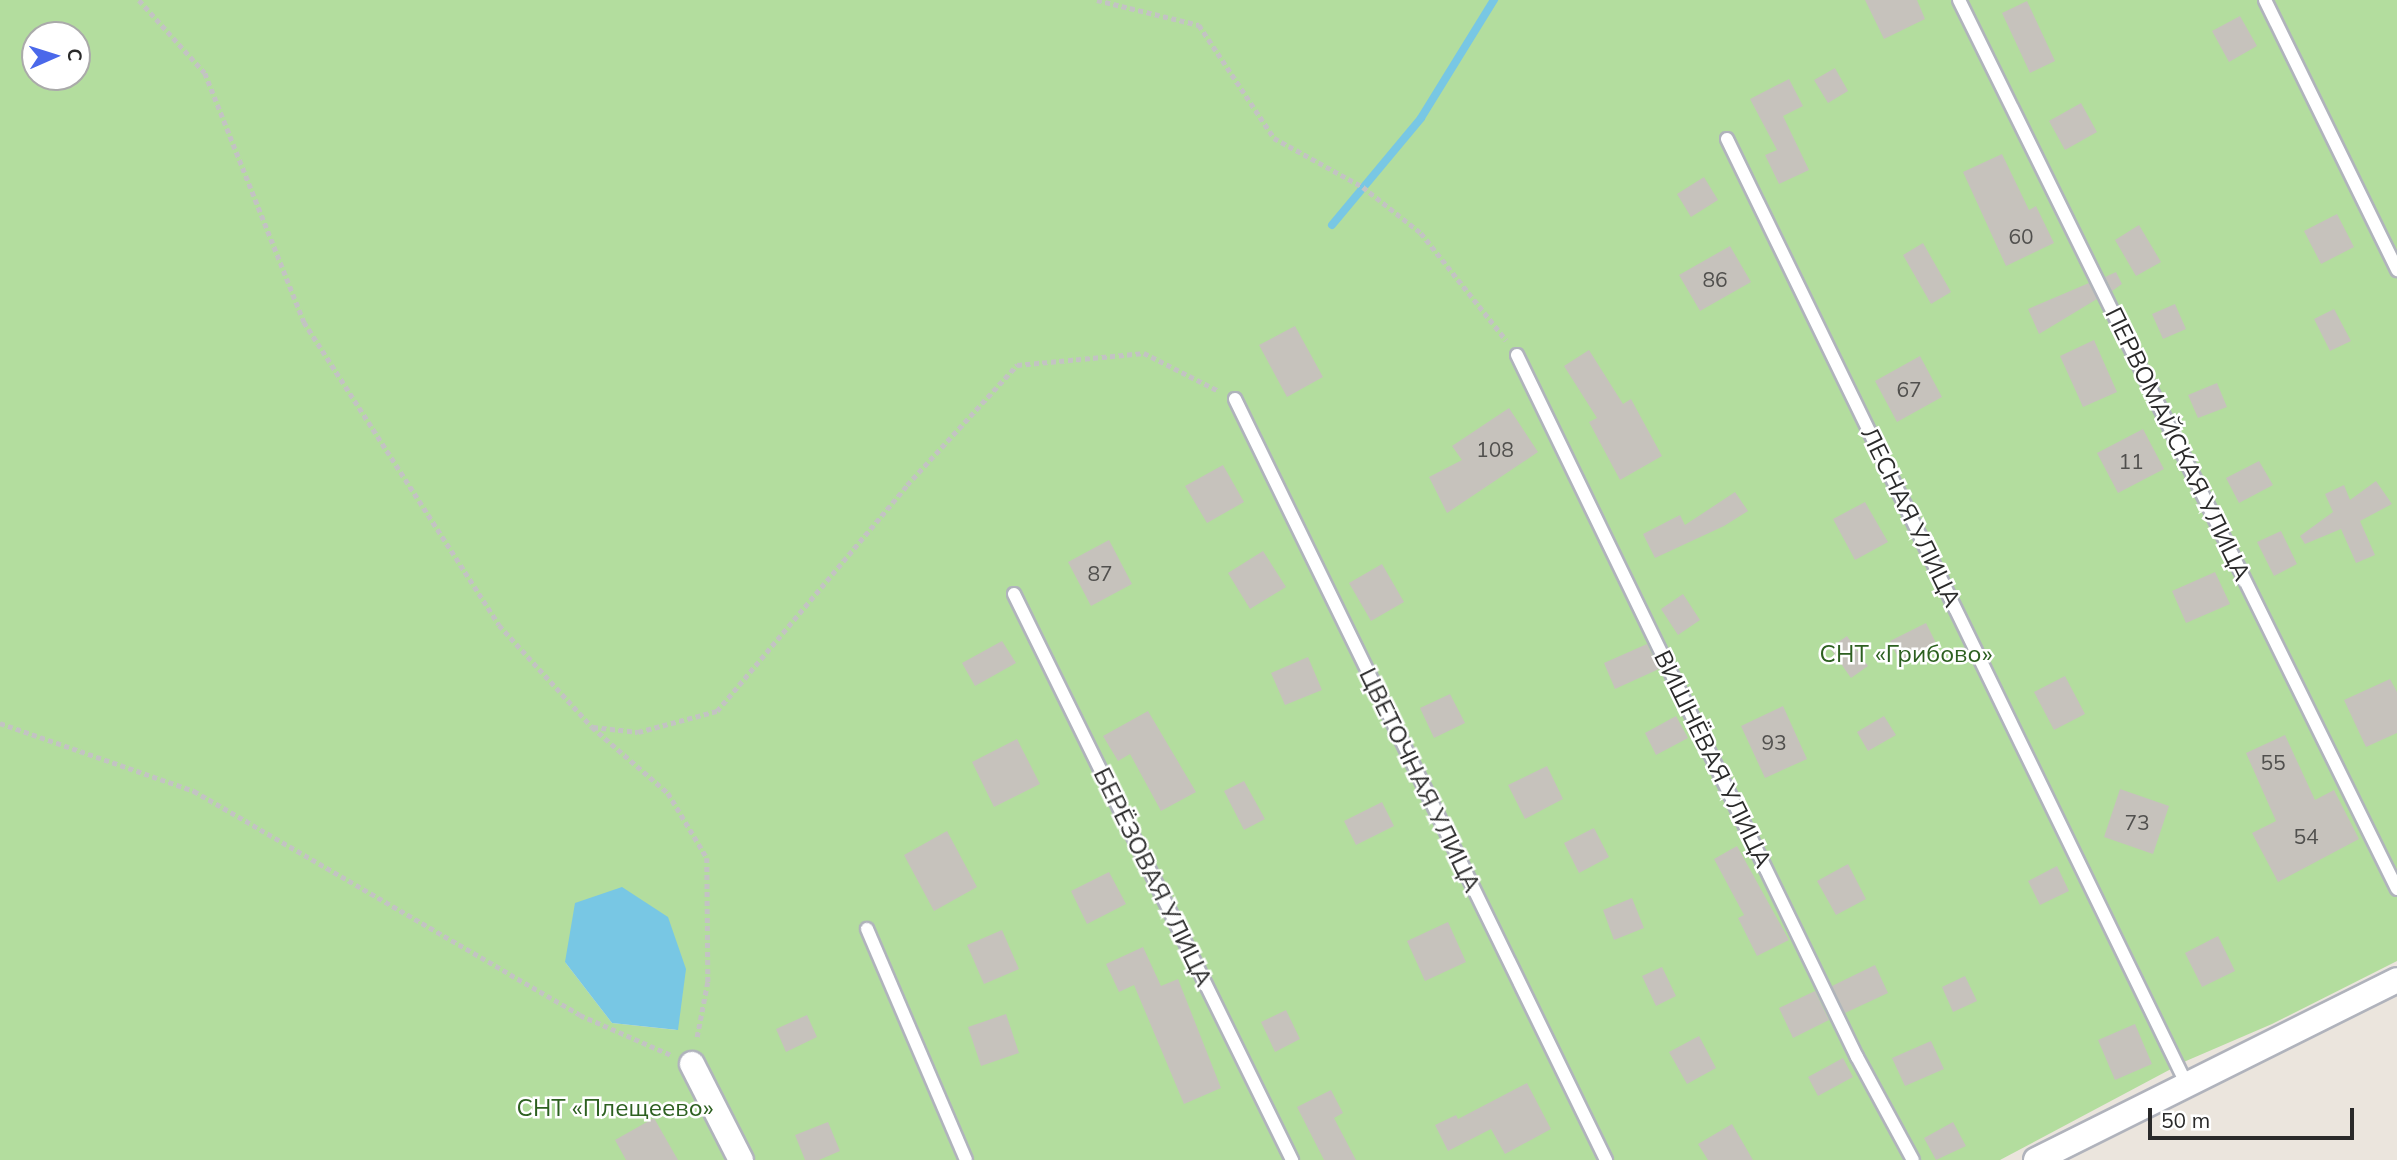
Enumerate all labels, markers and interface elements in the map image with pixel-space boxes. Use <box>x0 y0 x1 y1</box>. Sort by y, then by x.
north arrow <box>21 21 91 91</box>
text: С <box>63 48 87 62</box>
house number: 60 <box>2008 223 2034 249</box>
house number: 86 <box>1702 266 1728 292</box>
street label: ПЕРВОМАЙСКАЯ УЛИЦА <box>2099 303 2257 585</box>
house number: 67 <box>1896 376 1922 402</box>
street label: ЛЕСНАЯ УЛИЦА <box>1855 422 1967 612</box>
house number: 108 <box>1476 436 1514 462</box>
house number: 11 <box>2118 448 2144 474</box>
house number: 87 <box>1087 560 1113 586</box>
park label: СНТ «Грибово» <box>1820 640 1992 668</box>
street label: ВИШНЁВАЯ УЛИЦА <box>1648 646 1778 872</box>
street label: ЦВЕТОЧНАЯ УЛИЦА <box>1353 663 1487 897</box>
house number: 93 <box>1761 729 1787 755</box>
house number: 55 <box>2260 749 2286 775</box>
street label: БЕРЁЗОВАЯ УЛИЦА <box>1087 763 1219 991</box>
house number: 73 <box>2124 809 2150 835</box>
house number: 54 <box>2293 823 2319 849</box>
park label: СНТ «Плещеево» <box>516 1094 714 1122</box>
scale bar <box>2152 1094 2358 1138</box>
text: 50 m <box>2161 1107 2210 1133</box>

